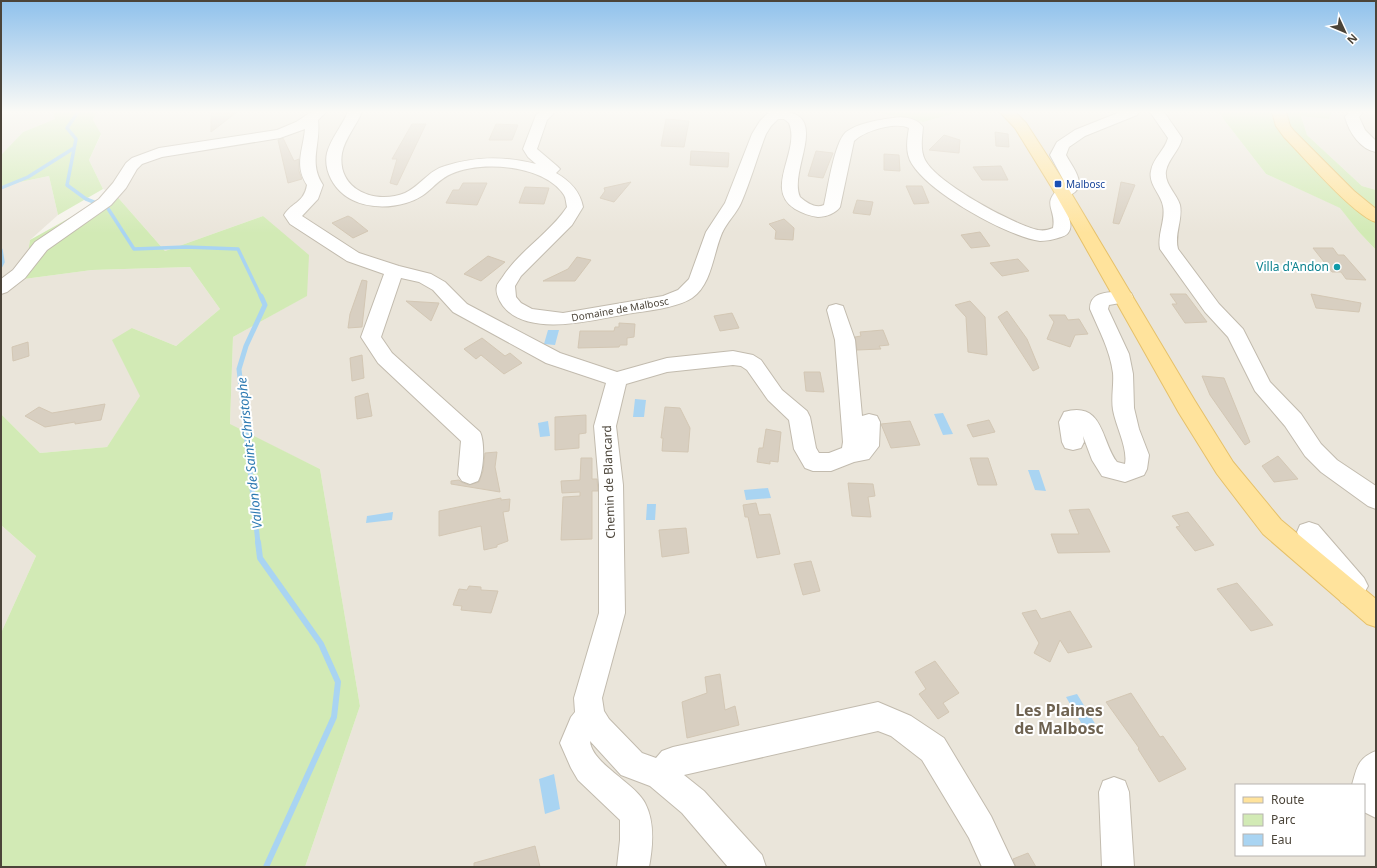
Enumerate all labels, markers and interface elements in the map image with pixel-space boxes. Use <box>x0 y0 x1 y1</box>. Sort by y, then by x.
north arrow <box>1325 12 1365 52</box>
text: N <box>1344 31 1361 48</box>
place label: Malbosc <box>1066 177 1105 191</box>
marker: Malbosc <box>1053 179 1063 189</box>
place label: Villa d'Andon <box>1256 258 1329 275</box>
marker: Villa d'Andon <box>1332 262 1342 272</box>
street label: Domaine de Malbosc <box>570 293 670 324</box>
water label: Vallon de Saint-Christophe <box>232 376 266 530</box>
street label: Chemin de Blancard <box>598 425 619 539</box>
district label: Les Plaines de Malbosc <box>1014 699 1104 739</box>
legend <box>1235 784 1365 856</box>
text: Route <box>1271 791 1304 808</box>
text: Parc <box>1271 811 1296 828</box>
text: Eau <box>1271 831 1292 848</box>

